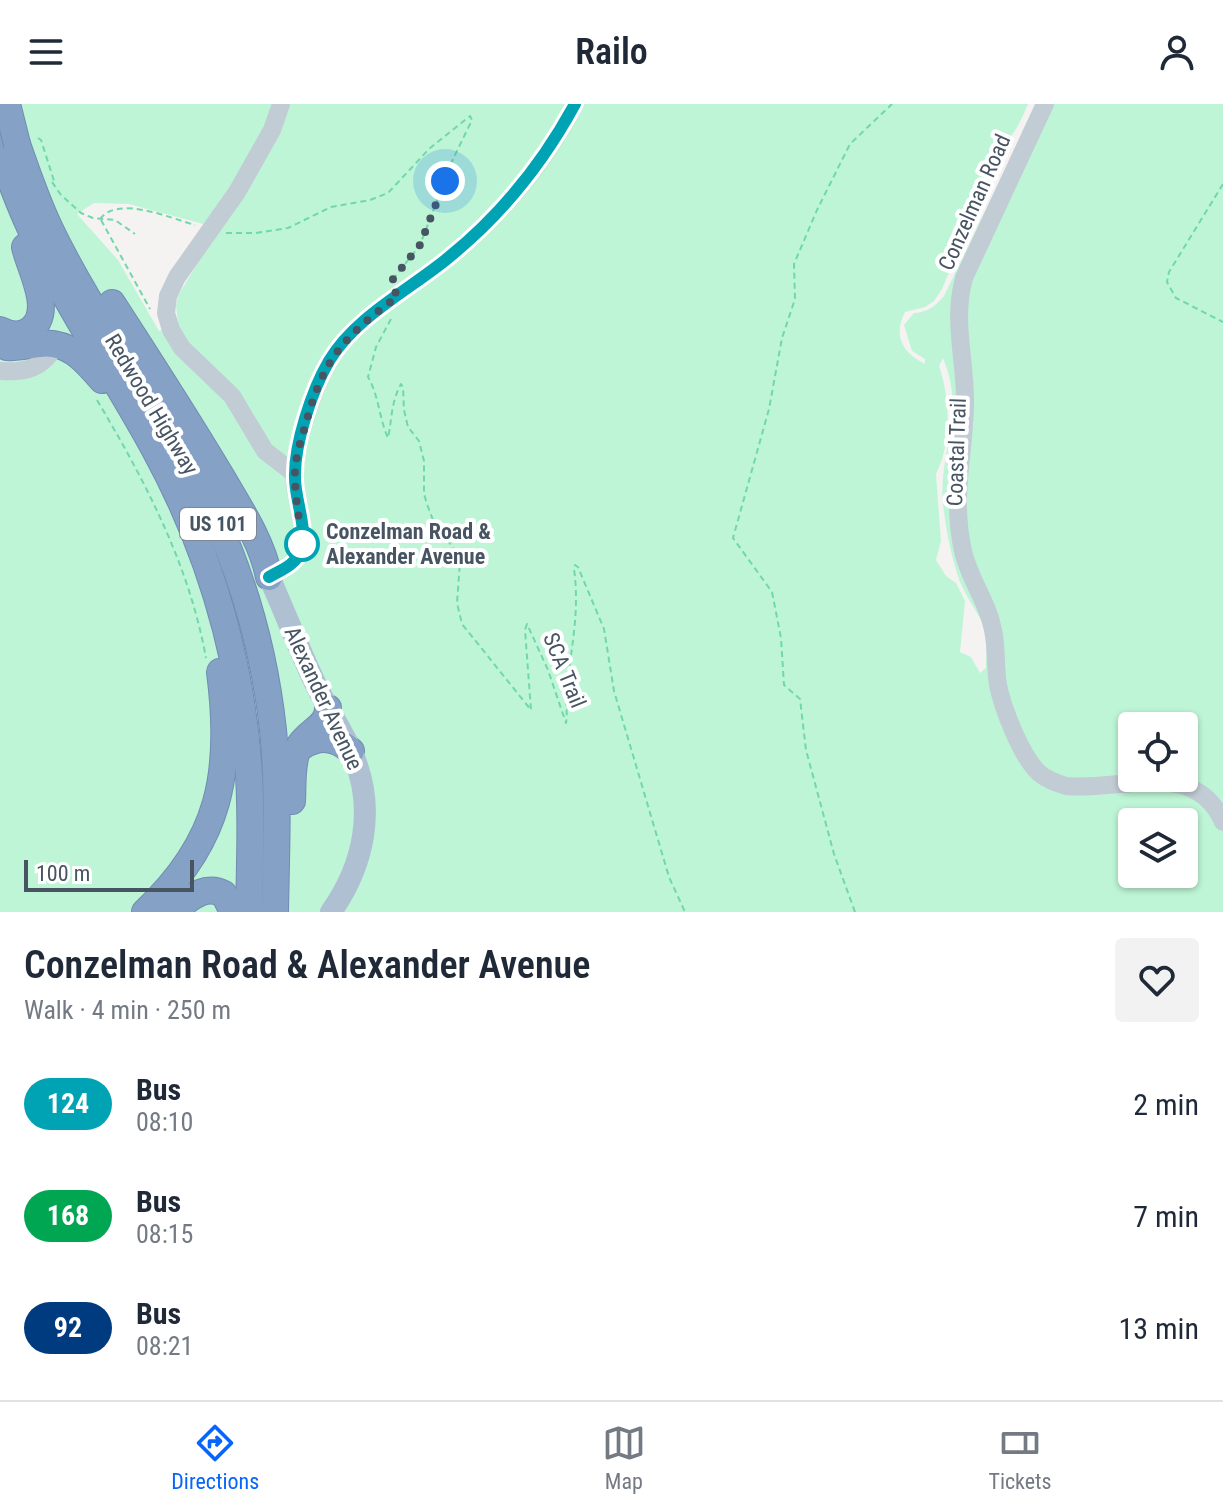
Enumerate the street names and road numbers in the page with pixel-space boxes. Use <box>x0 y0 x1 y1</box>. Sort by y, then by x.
street label: Conzelman Road <box>933 130 1016 274</box>
street label: Redwood Highway <box>100 330 203 479</box>
street label: Coastal Trail <box>942 397 971 507</box>
road number: US 101 <box>180 508 256 540</box>
street label: Alexander Avenue <box>279 623 368 774</box>
street label: SCA Trail <box>538 629 591 711</box>

